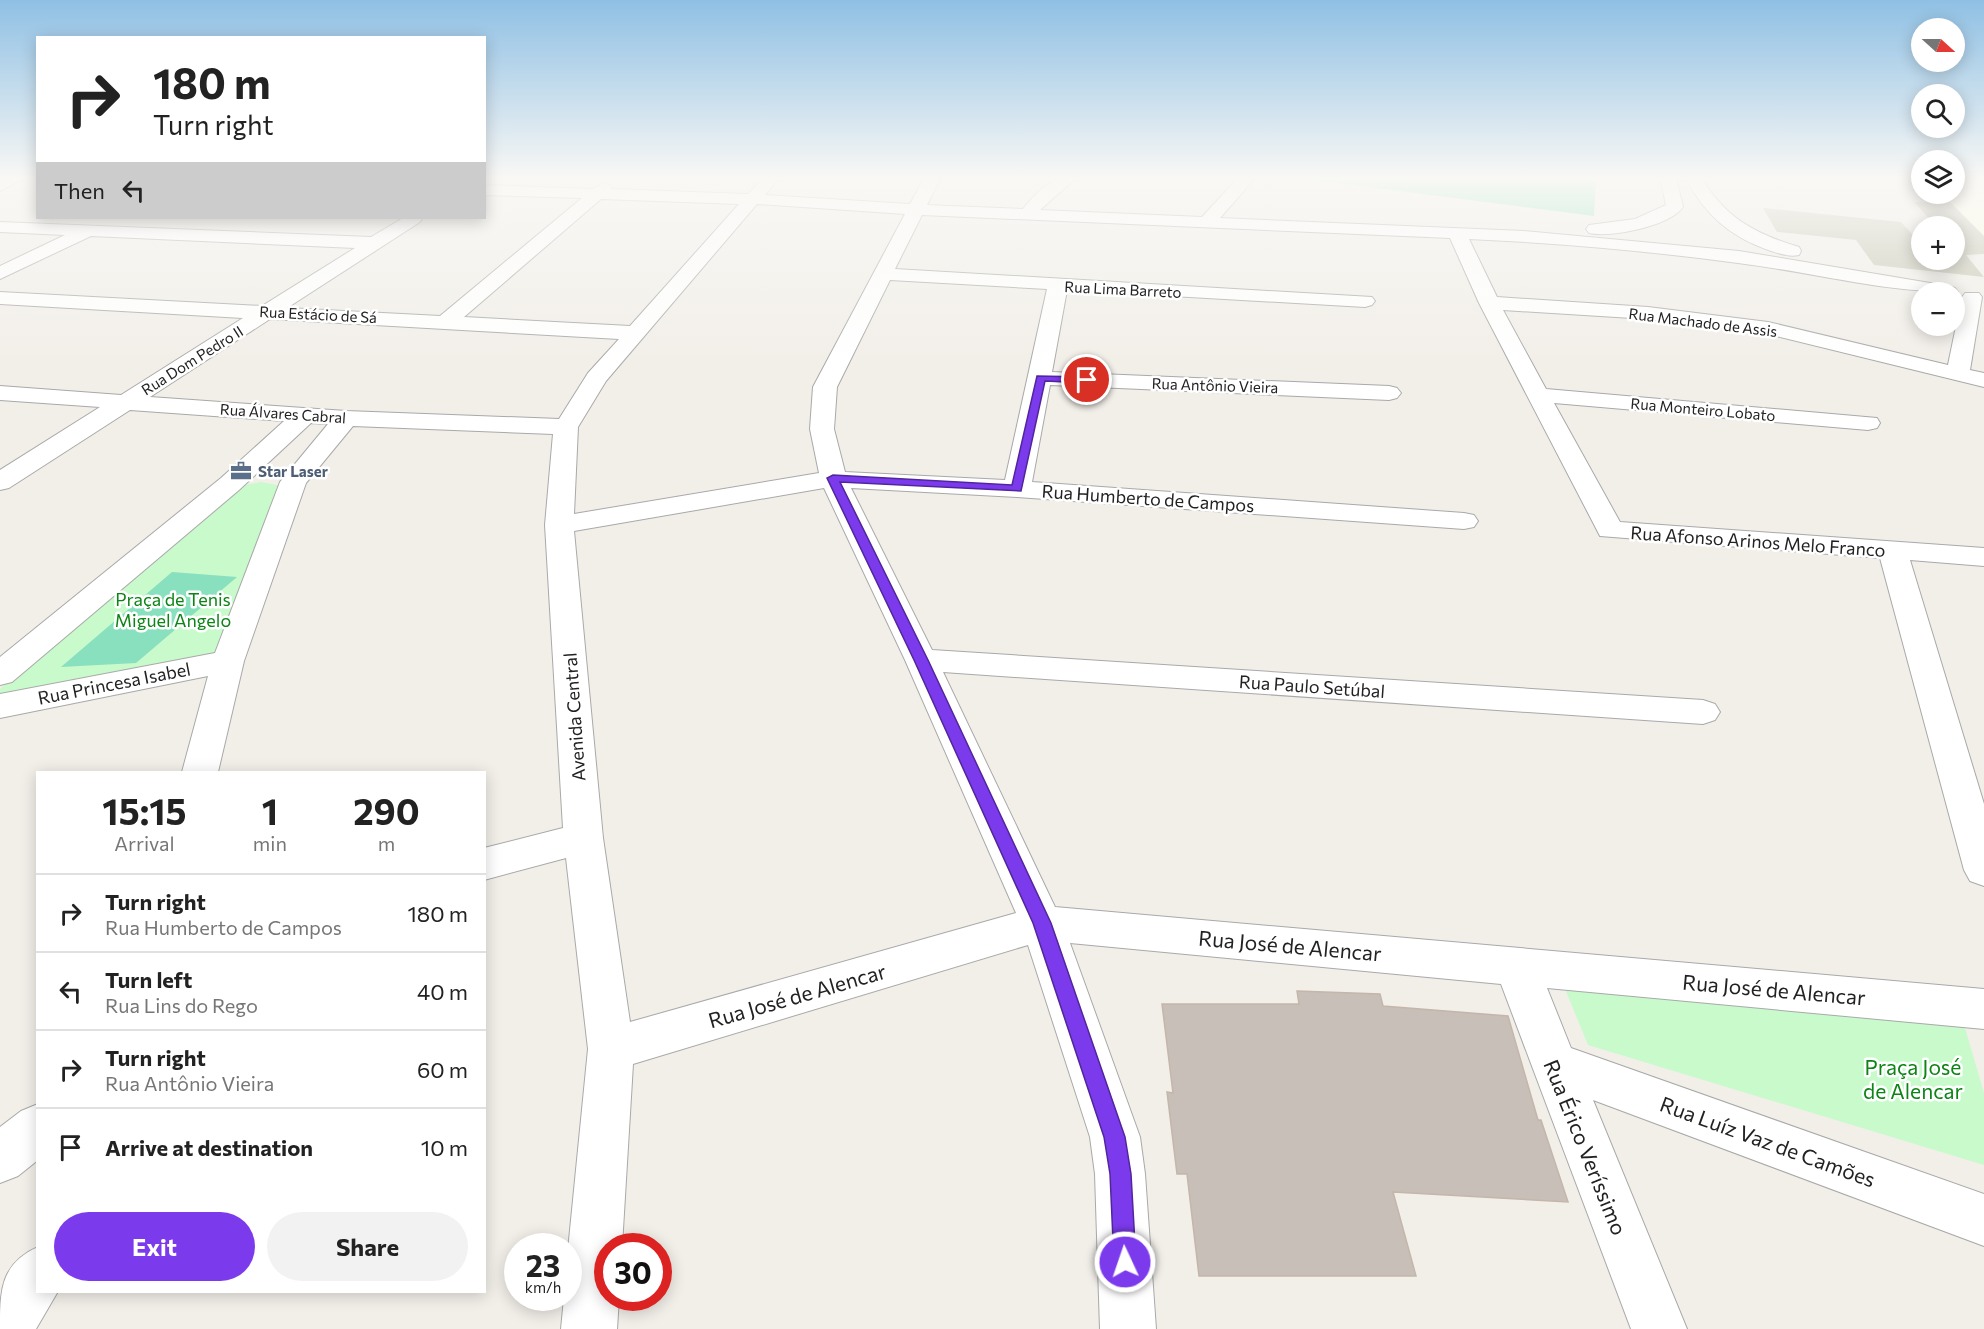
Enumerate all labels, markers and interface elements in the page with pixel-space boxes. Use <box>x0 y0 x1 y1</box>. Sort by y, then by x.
north arrow <box>1911 18 1965 72</box>
map controls <box>1911 18 1965 336</box>
text: 180 m <box>153 56 271 108</box>
icon: right <box>54 60 132 138</box>
button: search <box>1911 84 1965 138</box>
text: Turn right <box>153 108 273 141</box>
button: layers <box>1911 150 1965 204</box>
icon: left <box>117 174 150 207</box>
text: Then <box>54 177 105 204</box>
button: + <box>1911 216 1965 270</box>
street label: Rua Lima Barreto <box>1064 277 1182 301</box>
button: − <box>1911 282 1965 336</box>
street label: Rua Estácio de Sá <box>259 302 377 326</box>
street label: Rua Machado de Assis <box>1628 304 1778 340</box>
street label: Rua Dom Pedro II <box>138 321 246 399</box>
pin <box>1061 354 1112 405</box>
icon: arrive <box>1070 363 1103 396</box>
street label: Rua Antônio Vieira <box>1151 374 1279 396</box>
street label: Rua Monteiro Lobato <box>1630 394 1776 424</box>
street label: Rua Álvares Cabral <box>219 399 347 426</box>
office icon: Star Laser <box>229 459 253 483</box>
place label: Star Laser <box>258 462 328 480</box>
street label: Rua Humberto de Campos <box>1041 480 1255 516</box>
street label: Rua Afonso Arinos Melo Franco <box>1630 521 1886 561</box>
park label: Praça de Tenis Miguel Angelo <box>115 588 231 631</box>
street label: Avenida Central <box>559 652 589 782</box>
street label: Rua Princesa Isabel <box>36 657 192 709</box>
street label: Rua Paulo Setúbal <box>1238 670 1386 702</box>
text: 15:15 <box>102 788 186 832</box>
text: 1 <box>262 788 278 832</box>
text: 290 <box>353 788 420 832</box>
text: Arrival <box>114 831 175 855</box>
text: min <box>253 831 287 855</box>
text: m <box>378 831 395 855</box>
text: Turn right <box>105 888 206 915</box>
icon: right <box>54 897 87 930</box>
text: 180 m <box>407 900 468 927</box>
text: Rua Humberto de Campos <box>105 915 342 939</box>
street label: Rua José de Alencar <box>1197 925 1383 965</box>
street label: Rua José de Alencar <box>705 958 889 1032</box>
text: Turn left <box>105 966 192 993</box>
street label: Rua José de Alencar <box>1681 969 1867 1009</box>
icon: left <box>54 975 87 1008</box>
text: 40 m <box>417 978 468 1005</box>
text: Rua Lins do Rego <box>105 993 258 1017</box>
text: Turn right <box>105 1044 206 1071</box>
icon: right <box>54 1053 87 1086</box>
park label: Praça José de Alencar <box>1863 1054 1963 1103</box>
text: 60 m <box>417 1056 468 1083</box>
street label: Rua Érico Veríssimo <box>1539 1056 1633 1238</box>
text: Rua Antônio Vieira <box>105 1071 274 1095</box>
street label: Rua Luíz Vaz de Camões <box>1657 1090 1879 1192</box>
icon: arrive <box>54 1131 87 1164</box>
text: Arrive at destination <box>105 1134 313 1161</box>
text: 10 m <box>421 1134 468 1161</box>
button: Exit <box>54 1212 255 1281</box>
button: Share <box>267 1212 468 1281</box>
position arrow <box>1093 1230 1157 1294</box>
speed limit sign: 30 <box>594 1233 672 1311</box>
text: 23 <box>526 1246 560 1283</box>
text: km/h <box>525 1278 561 1296</box>

